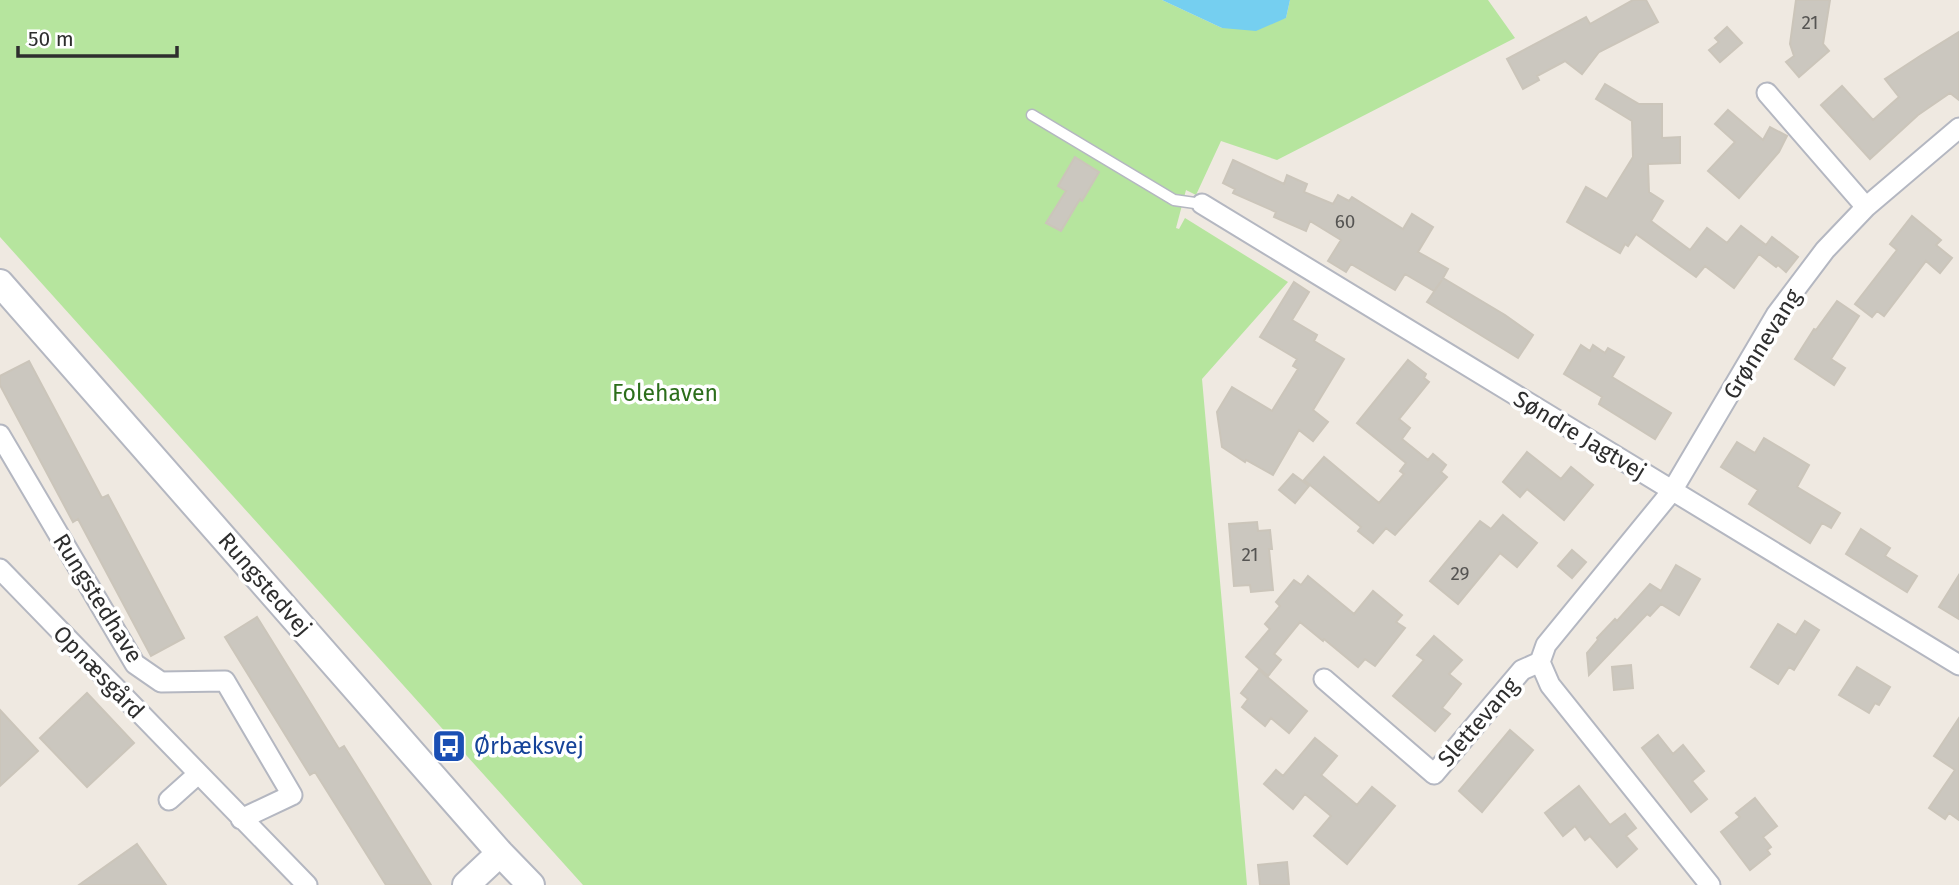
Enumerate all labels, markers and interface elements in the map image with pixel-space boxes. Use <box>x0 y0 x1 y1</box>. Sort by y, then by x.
house number: 21 <box>1801 11 1819 34</box>
scale bar <box>18 14 177 58</box>
text: 50 m <box>28 26 74 52</box>
house number: 60 <box>1335 210 1355 233</box>
street label: Grønnevang <box>1717 284 1807 404</box>
park label: Folehaven <box>612 379 718 407</box>
street label: Søndre Jagtvej <box>1509 384 1651 486</box>
street label: Rungstedvej <box>213 527 317 641</box>
street label: Rungstedhave <box>47 528 149 668</box>
house number: 21 <box>1241 543 1259 566</box>
house number: 29 <box>1450 562 1470 585</box>
street label: Opnæsgård <box>47 619 151 725</box>
street label: Slettevang <box>1432 672 1524 772</box>
bus stop icon: Ørbæksvej <box>430 727 468 765</box>
place label: Ørbæksvej <box>474 732 584 760</box>

